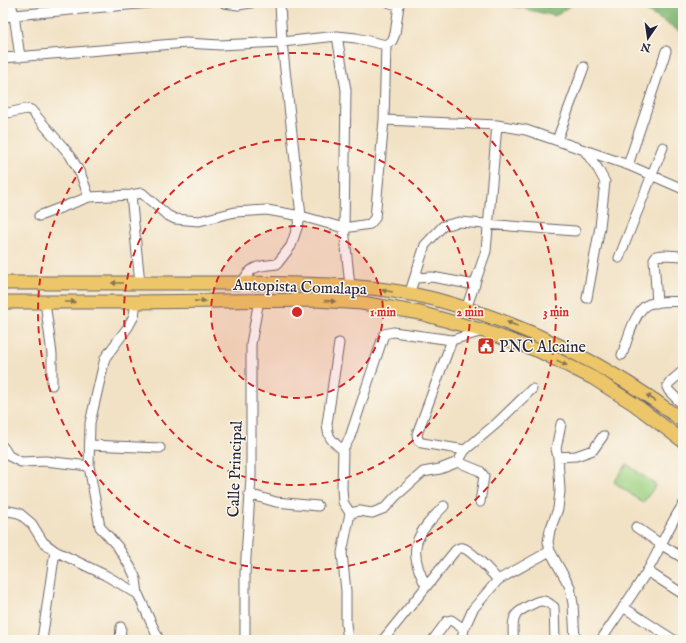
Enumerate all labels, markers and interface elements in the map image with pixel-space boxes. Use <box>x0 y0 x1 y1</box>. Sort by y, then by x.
north arrow <box>628 18 668 58</box>
text: N <box>639 39 653 55</box>
street label: Autopista Comalapa <box>232 276 367 300</box>
one-way arrow <box>110 280 123 286</box>
one-way arrow <box>380 288 393 294</box>
one-way arrow <box>194 298 207 304</box>
one-way arrow <box>324 298 336 305</box>
one-way arrow <box>64 299 77 305</box>
centre of rings <box>290 305 304 319</box>
text: 1 min <box>370 305 397 320</box>
text: 2 min <box>456 305 484 320</box>
text: 3 min <box>543 305 570 320</box>
one-way arrow <box>505 321 517 327</box>
public building icon: PNC Alcaine <box>476 336 496 356</box>
place label: PNC Alcaine <box>499 338 586 358</box>
one-way arrow <box>556 360 568 366</box>
one-way arrow <box>645 395 657 402</box>
street label: Calle Principal <box>224 420 248 518</box>

